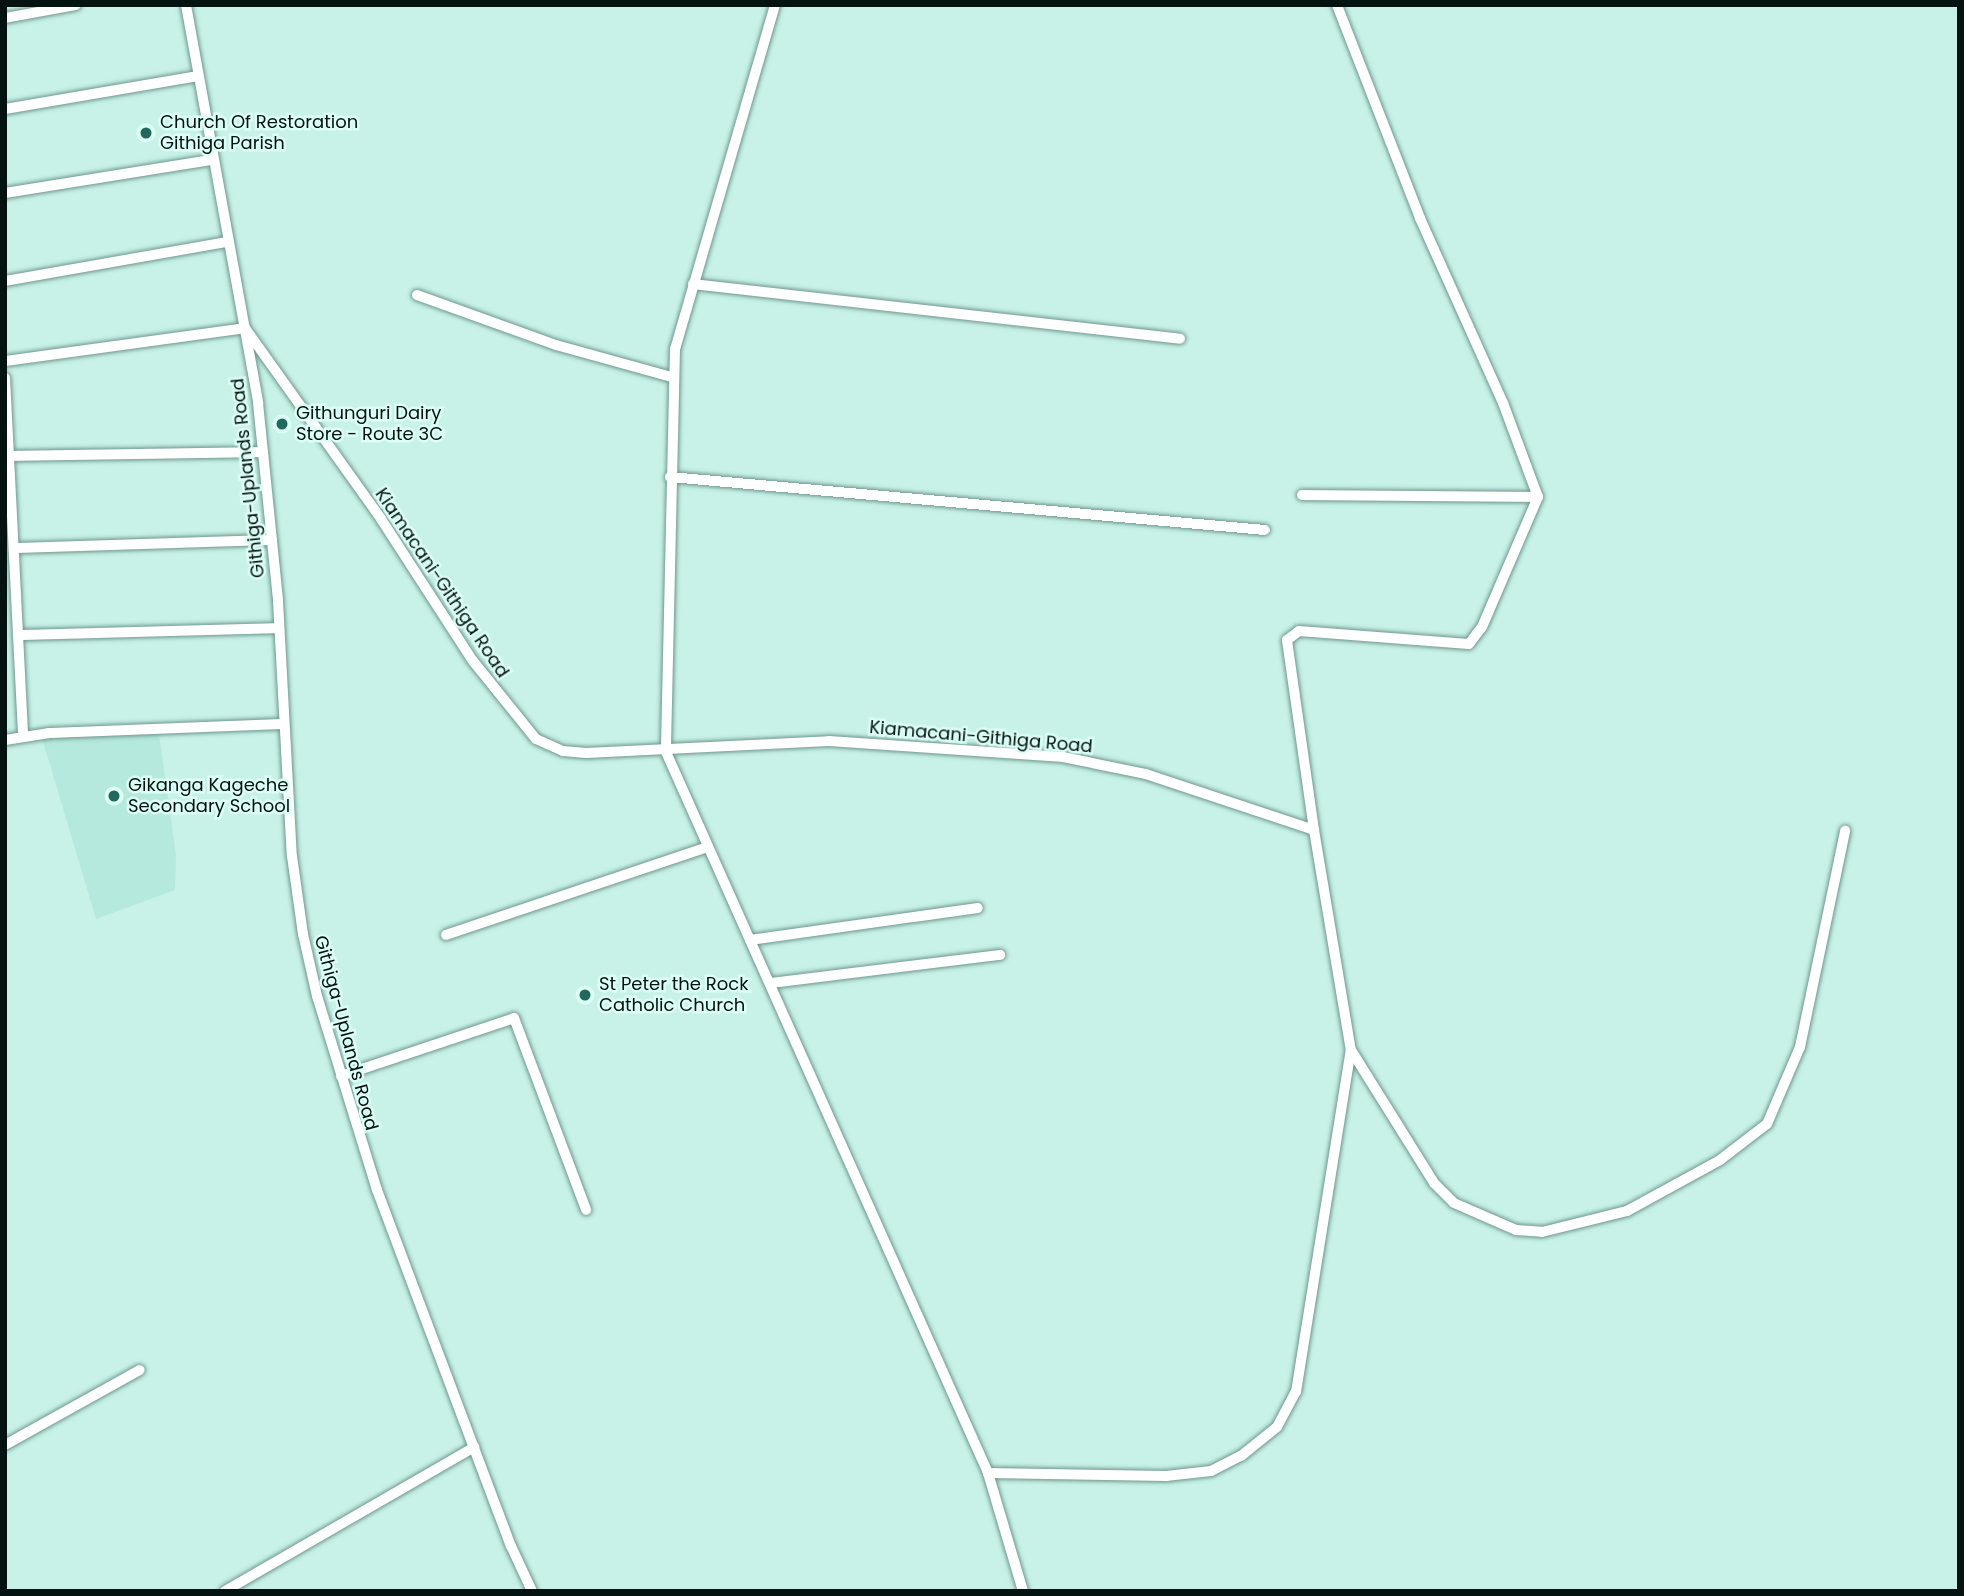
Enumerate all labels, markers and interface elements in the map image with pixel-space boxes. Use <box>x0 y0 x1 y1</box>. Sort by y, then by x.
place label: Church Of Restoration Githiga Parish <box>160 112 358 154</box>
marker: Church Of Restoration Githiga Parish <box>138 125 154 141</box>
street label: Githiga-Uplands Road <box>227 377 269 579</box>
place label: Githunguri Dairy Store - Route 3C <box>296 403 443 446</box>
marker: Githunguri Dairy Store - Route 3C <box>274 416 290 432</box>
street label: Kiamacani-Githiga Road <box>370 484 514 682</box>
street label: Kiamacani-Githiga Road <box>869 716 1093 758</box>
place label: Gikanga Kageche Secondary School <box>128 775 290 818</box>
marker: Gikanga Kageche Secondary School <box>106 788 122 804</box>
street label: Githiga-Uplands Road <box>310 933 382 1133</box>
place label: St Peter the Rock Catholic Church <box>599 974 748 1016</box>
marker: St Peter the Rock Catholic Church <box>577 987 593 1003</box>

